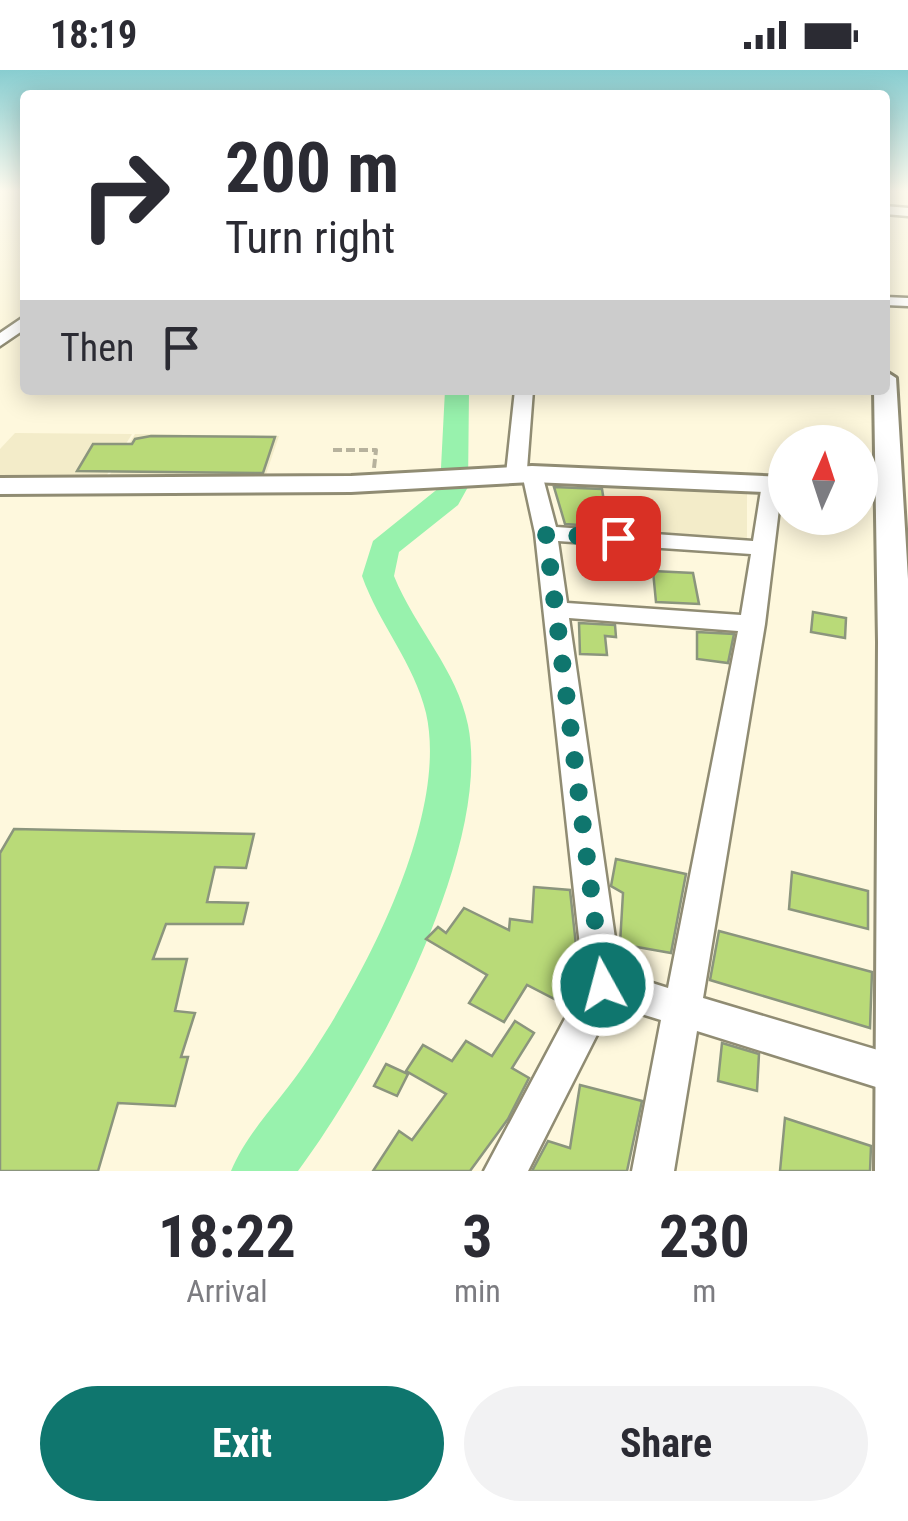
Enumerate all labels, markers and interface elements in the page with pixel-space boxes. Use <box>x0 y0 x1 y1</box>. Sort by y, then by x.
text: 18:19 <box>50 13 137 57</box>
text: 200 m <box>225 127 399 209</box>
icon: right <box>60 130 190 260</box>
text: Turn right <box>225 211 395 264</box>
icon: arrive <box>154 320 209 375</box>
text: Then <box>60 326 134 370</box>
north arrow <box>768 425 878 535</box>
map controls <box>768 425 878 535</box>
pin <box>576 496 661 581</box>
icon: arrive <box>591 511 646 566</box>
position arrow <box>551 933 655 1037</box>
text: 18:22 <box>158 1201 296 1272</box>
text: 3 <box>462 1201 493 1272</box>
text: 230 <box>659 1201 750 1272</box>
text: Arrival <box>186 1272 268 1310</box>
text: min <box>454 1272 501 1310</box>
text: m <box>692 1272 716 1310</box>
button: Exit <box>40 1386 444 1501</box>
button: Share <box>464 1386 868 1501</box>

